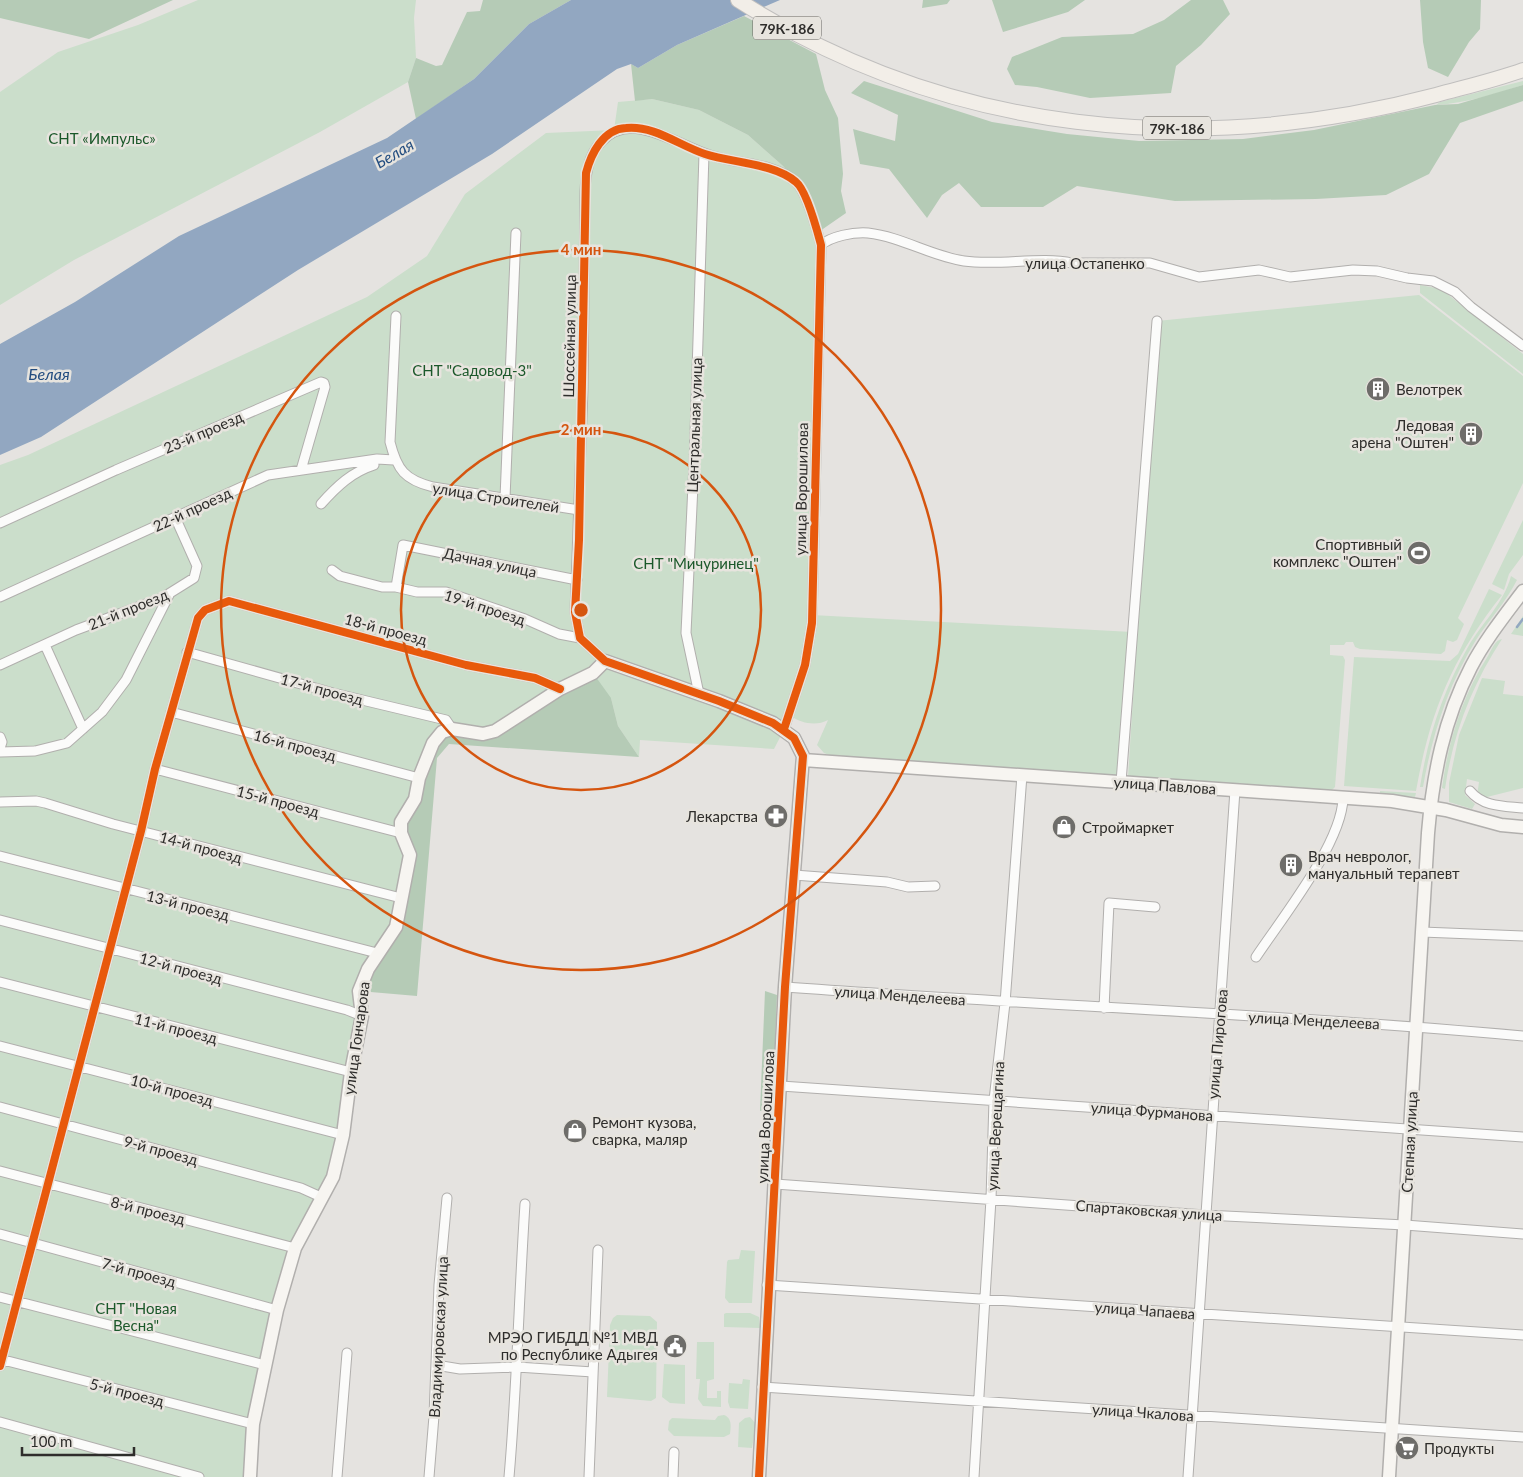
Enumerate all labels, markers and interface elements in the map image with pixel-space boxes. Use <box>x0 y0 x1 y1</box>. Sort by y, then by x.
road number: 79К-186 <box>753 16 821 40</box>
road number: 79К-186 <box>1143 116 1211 140</box>
park label: СНТ «Импульс» <box>48 129 156 147</box>
water label: Белая <box>371 134 417 172</box>
text: 4 мин <box>561 240 601 258</box>
street label: улица Остапенко <box>1025 254 1145 272</box>
street label: Шоссейная улица <box>559 274 579 398</box>
street label: Центральная улица <box>683 357 705 493</box>
park label: СНТ "Садовод-3" <box>412 361 532 379</box>
water label: Белая <box>28 364 70 383</box>
building icon: Велотрек <box>1365 376 1391 402</box>
place label: Велотрек <box>1396 380 1462 398</box>
street label: 23-й проезд <box>161 407 245 457</box>
place label: Ледовая арена "Оштен" <box>1352 416 1454 451</box>
text: 2 мин <box>561 420 601 438</box>
building icon: Ледовая арена "Оштен" <box>1458 421 1484 447</box>
street label: улица Ворошилова <box>791 422 811 556</box>
street label: улица Строителей <box>431 478 561 516</box>
street label: 22-й проезд <box>150 483 234 535</box>
place label: Спортивный комплекс "Оштен" <box>1273 535 1402 570</box>
sports icon: Спортивный комплекс "Оштен" <box>1406 540 1432 566</box>
street label: Дачная улица <box>442 543 538 581</box>
park label: СНТ "Мичуринец" <box>633 554 759 572</box>
street label: 21-й проезд <box>85 585 171 633</box>
street label: 19-й проезд <box>442 585 528 629</box>
centre of rings <box>572 601 590 619</box>
street label: 18-й проезд <box>343 609 429 649</box>
street label: 17-й проезд <box>279 669 365 709</box>
street label: 16-й проезд <box>252 725 338 765</box>
street label: улица Павлова <box>1113 772 1217 798</box>
street label: 15-й проезд <box>235 781 321 821</box>
pharmacy icon: Лекарства <box>763 803 789 829</box>
place label: Лекарства <box>685 807 758 825</box>
shop icon: Строймаркет <box>1051 814 1077 840</box>
place label: Строймаркет <box>1082 818 1175 836</box>
street label: 14-й проезд <box>158 827 244 867</box>
place label: Врач невролог, мануальный терапевт <box>1308 847 1460 882</box>
building icon: Врач невролог, мануальный терапевт <box>1278 852 1304 878</box>
street label: 13-й проезд <box>145 886 231 924</box>
street label: 12-й проезд <box>138 948 224 988</box>
street label: улица Гончарова <box>339 980 373 1096</box>
street label: улица Менделеева <box>834 981 966 1009</box>
street label: улица Пирогова <box>1203 988 1231 1100</box>
street label: улица Менделеева <box>1248 1008 1380 1032</box>
street label: 11-й проезд <box>133 1009 219 1047</box>
street label: улица Ворошилова <box>753 1050 777 1184</box>
street label: улица Верещагина <box>983 1061 1007 1191</box>
street label: 10-й проезд <box>129 1070 215 1110</box>
street label: Степная улица <box>1397 1091 1421 1193</box>
street label: улица Фурманова <box>1090 1098 1214 1124</box>
place label: Ремонт кузова, сварка, маляр <box>592 1113 696 1148</box>
shop icon: Ремонт кузова, сварка, маляр <box>562 1118 588 1144</box>
street label: 9-й проезд <box>122 1131 200 1169</box>
street label: 8-й проезд <box>109 1192 187 1228</box>
street label: Спартаковская улица <box>1075 1196 1223 1224</box>
street label: 7-й проезд <box>100 1253 178 1291</box>
street label: Владимировская улица <box>425 1256 451 1418</box>
street label: улица Чапаева <box>1094 1298 1196 1322</box>
park label: СНТ "Новая Весна" <box>95 1299 177 1334</box>
place label: МРЭО ГИБДД №1 МВД по Республике Адыгея <box>488 1328 658 1363</box>
public building icon: МРЭО ГИБДД №1 МВД по Республике Адыгея <box>662 1333 688 1359</box>
street label: 5-й проезд <box>88 1374 166 1410</box>
street label: улица Чкалова <box>1091 1399 1195 1425</box>
scale bar <box>22 1424 135 1456</box>
text: 100 m <box>30 1432 72 1450</box>
supermarket icon: Продукты <box>1394 1435 1420 1461</box>
place label: Продукты <box>1424 1439 1494 1457</box>

